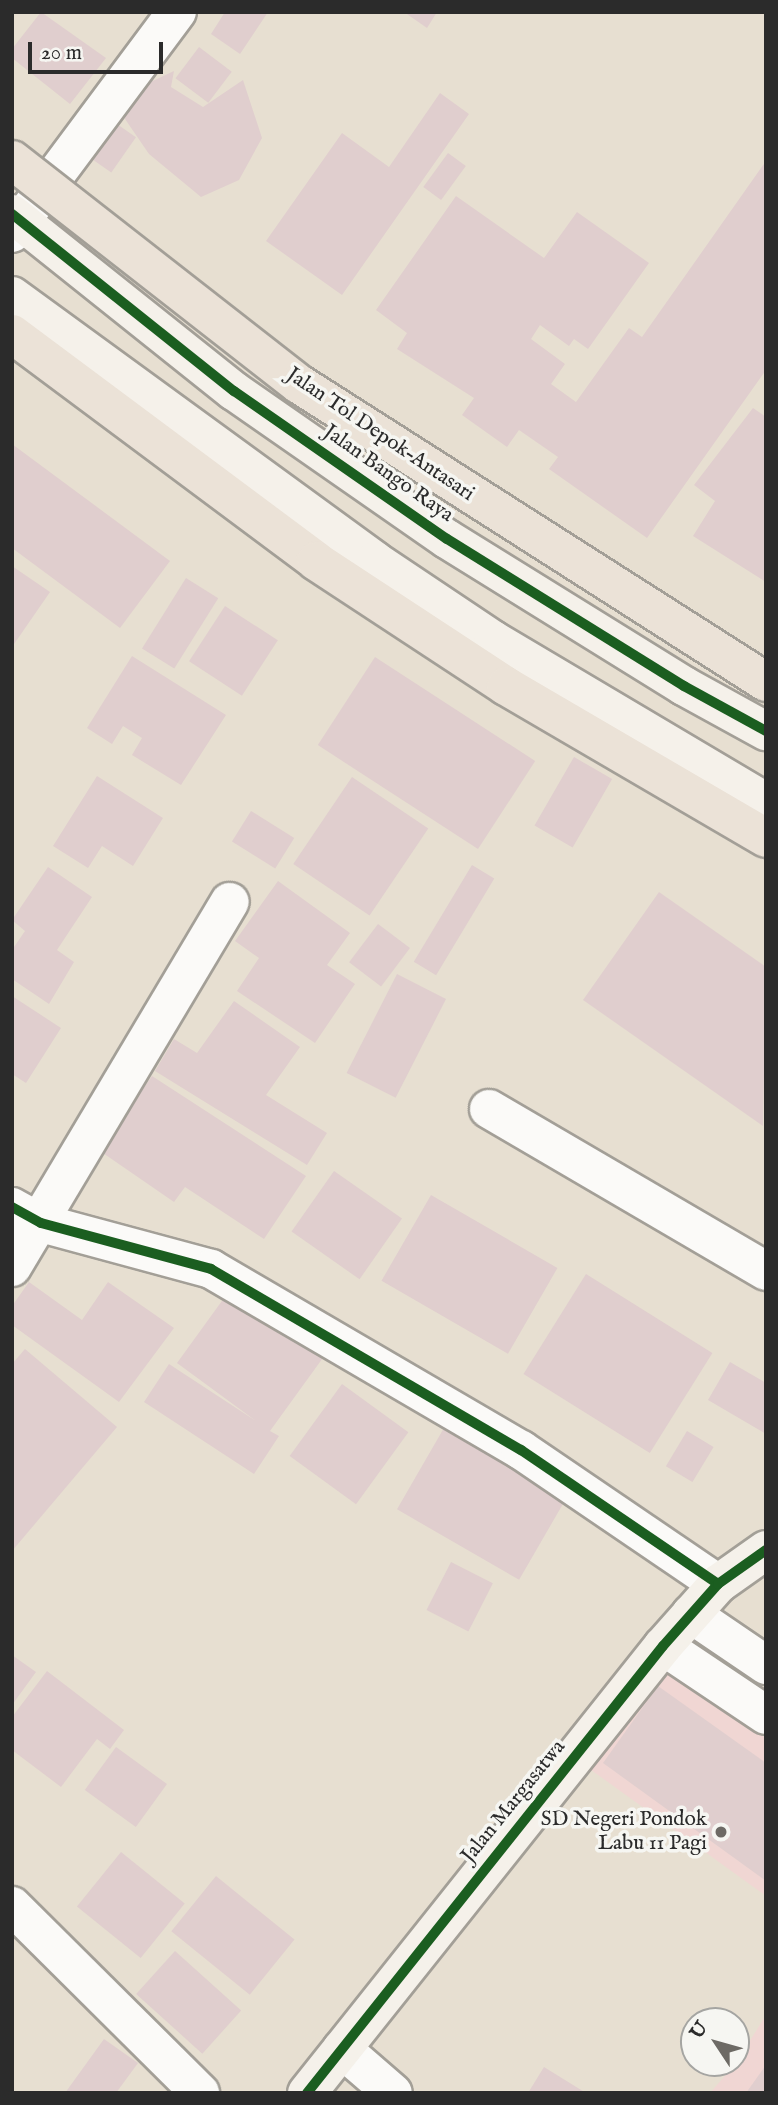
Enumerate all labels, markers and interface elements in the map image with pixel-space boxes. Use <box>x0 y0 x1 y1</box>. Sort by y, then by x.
scale bar <box>32 28 166 72</box>
text: 20 m <box>41 40 82 67</box>
street label: Jalan Tol Depok–Antasari <box>281 363 479 507</box>
street label: Jalan Bango Raya <box>318 420 458 528</box>
street label: Jalan Margasatwa <box>457 1735 571 1869</box>
place label: SD Negeri Pondok Labu 11 Pagi <box>541 1807 707 1857</box>
marker: SD Negeri Pondok Labu 11 Pagi <box>713 1824 729 1840</box>
north arrow <box>680 2007 750 2077</box>
text: U <box>685 2017 714 2044</box>

